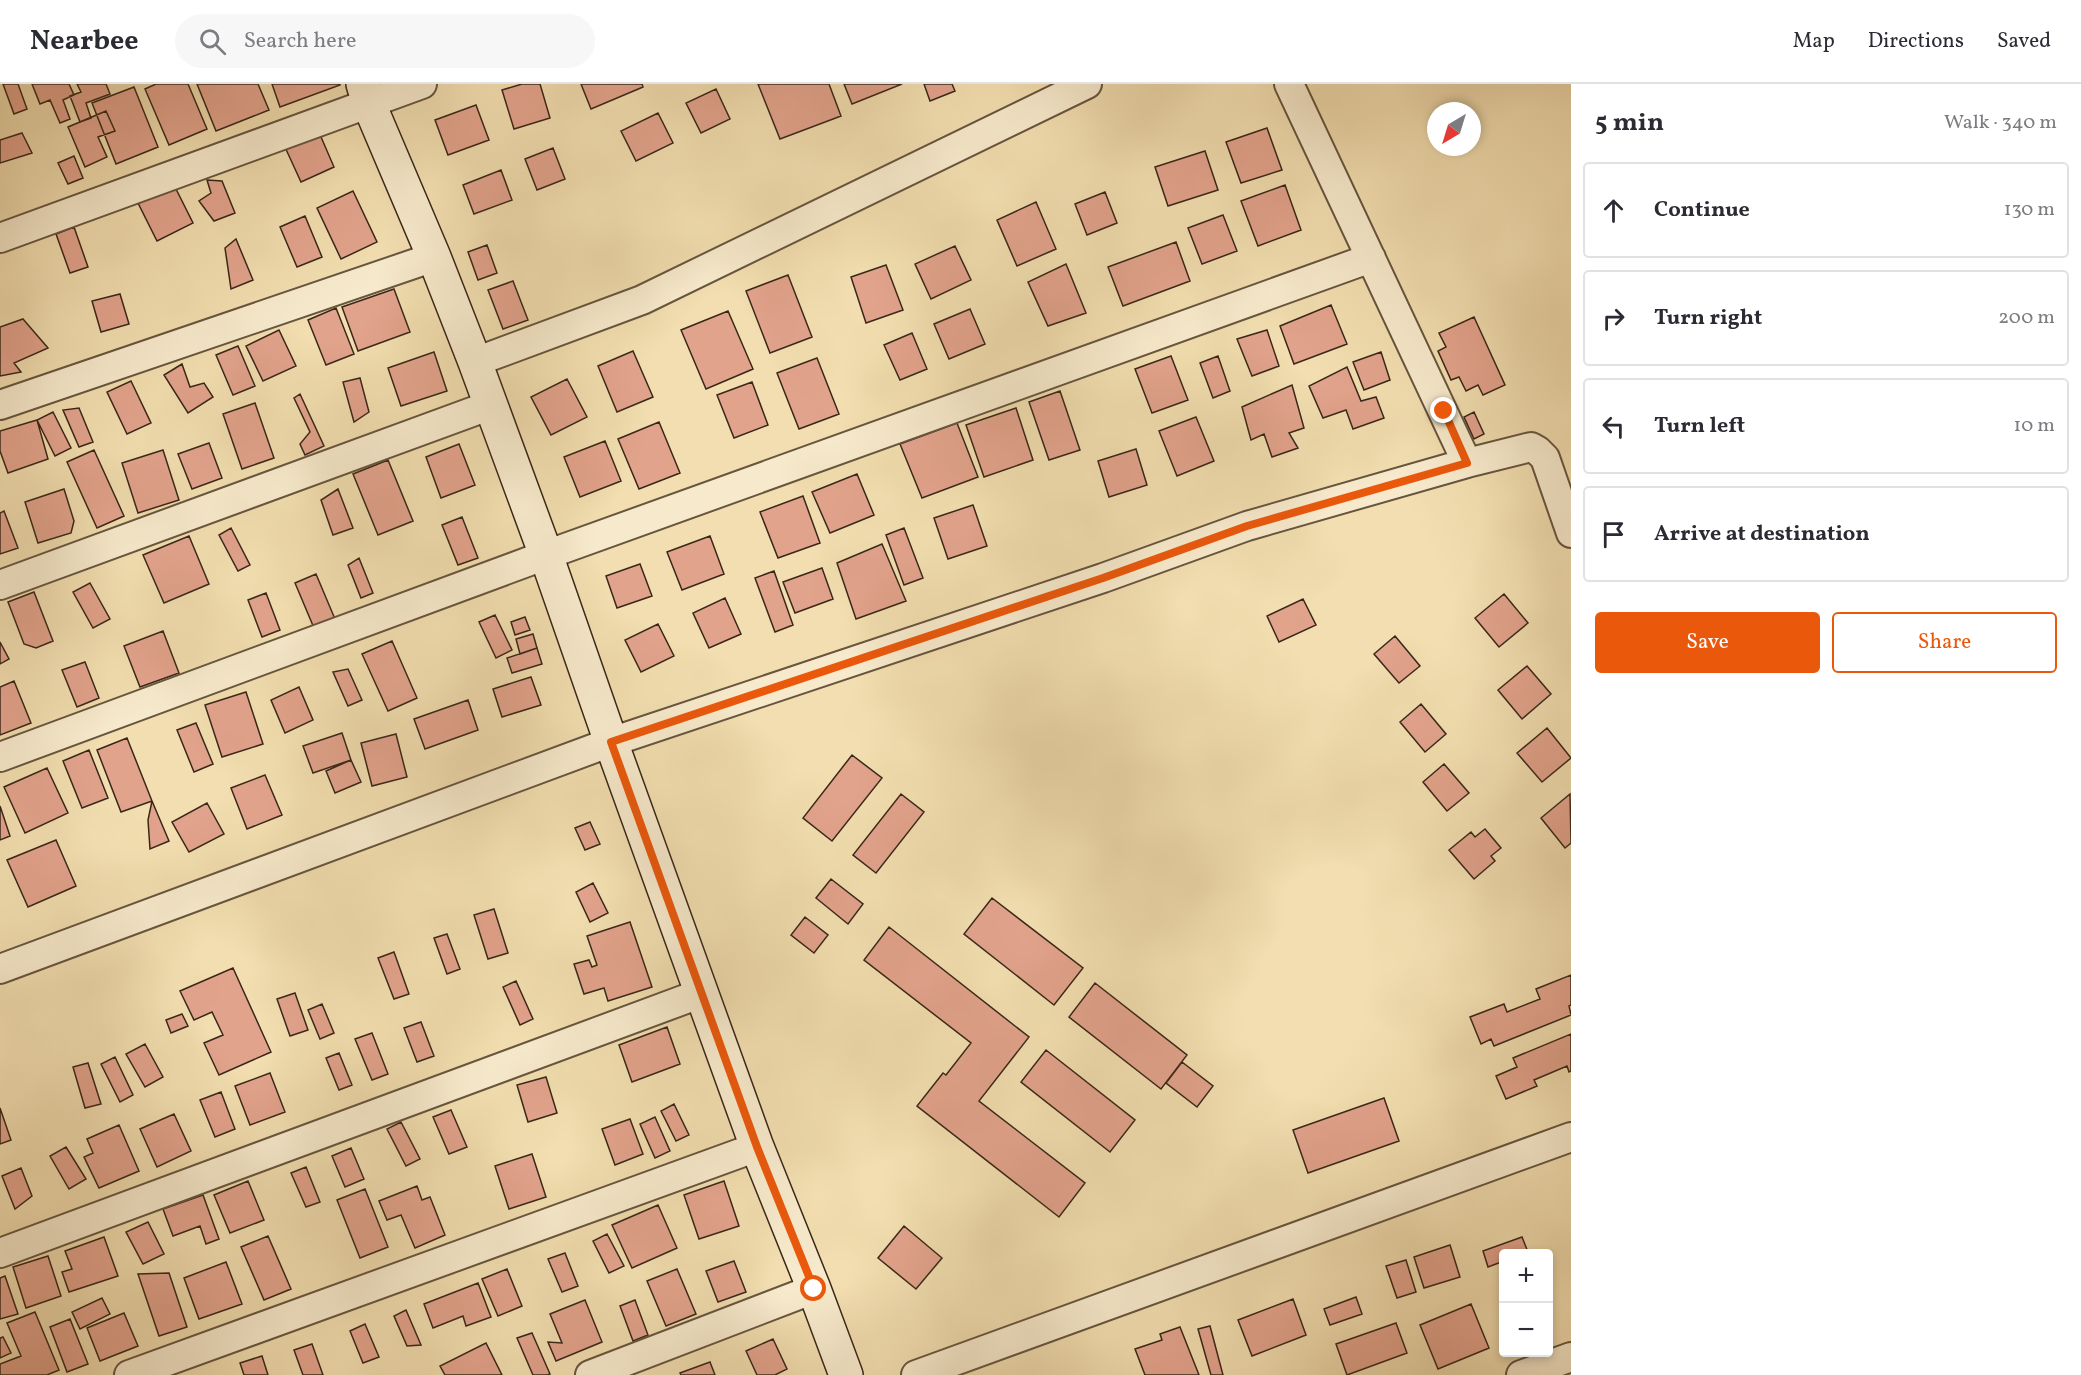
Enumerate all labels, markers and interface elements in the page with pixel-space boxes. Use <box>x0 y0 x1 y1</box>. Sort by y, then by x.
search box <box>175 14 595 68</box>
text: Nearbee <box>30 22 139 61</box>
icon: search <box>196 25 229 58</box>
text: Search here <box>244 26 356 57</box>
text: Map <box>1793 27 1835 56</box>
text: Directions <box>1868 27 1964 56</box>
text: Saved <box>1997 27 2051 56</box>
north arrow <box>1427 102 1481 156</box>
text: 5 min <box>1595 105 1664 141</box>
text: Walk · 340 m <box>1944 109 2057 137</box>
icon: ahead <box>1597 194 1630 227</box>
text: Continue <box>1654 195 1750 226</box>
text: 130 m <box>2004 196 2055 224</box>
icon: right <box>1597 302 1630 335</box>
text: Turn right <box>1654 303 1762 334</box>
text: 200 m <box>1998 304 2055 332</box>
route end <box>1430 397 1456 423</box>
icon: left <box>1597 410 1630 443</box>
text: Turn left <box>1654 411 1745 442</box>
text: 10 m <box>2014 412 2055 440</box>
icon: arrive <box>1597 518 1630 551</box>
text: Arrive at destination <box>1654 519 1870 550</box>
button: Save <box>1595 612 1820 673</box>
button: Share <box>1832 612 2057 673</box>
map controls <box>1499 1249 1553 1357</box>
button: + <box>1499 1249 1553 1303</box>
route start <box>800 1275 826 1301</box>
button: − <box>1499 1303 1553 1357</box>

